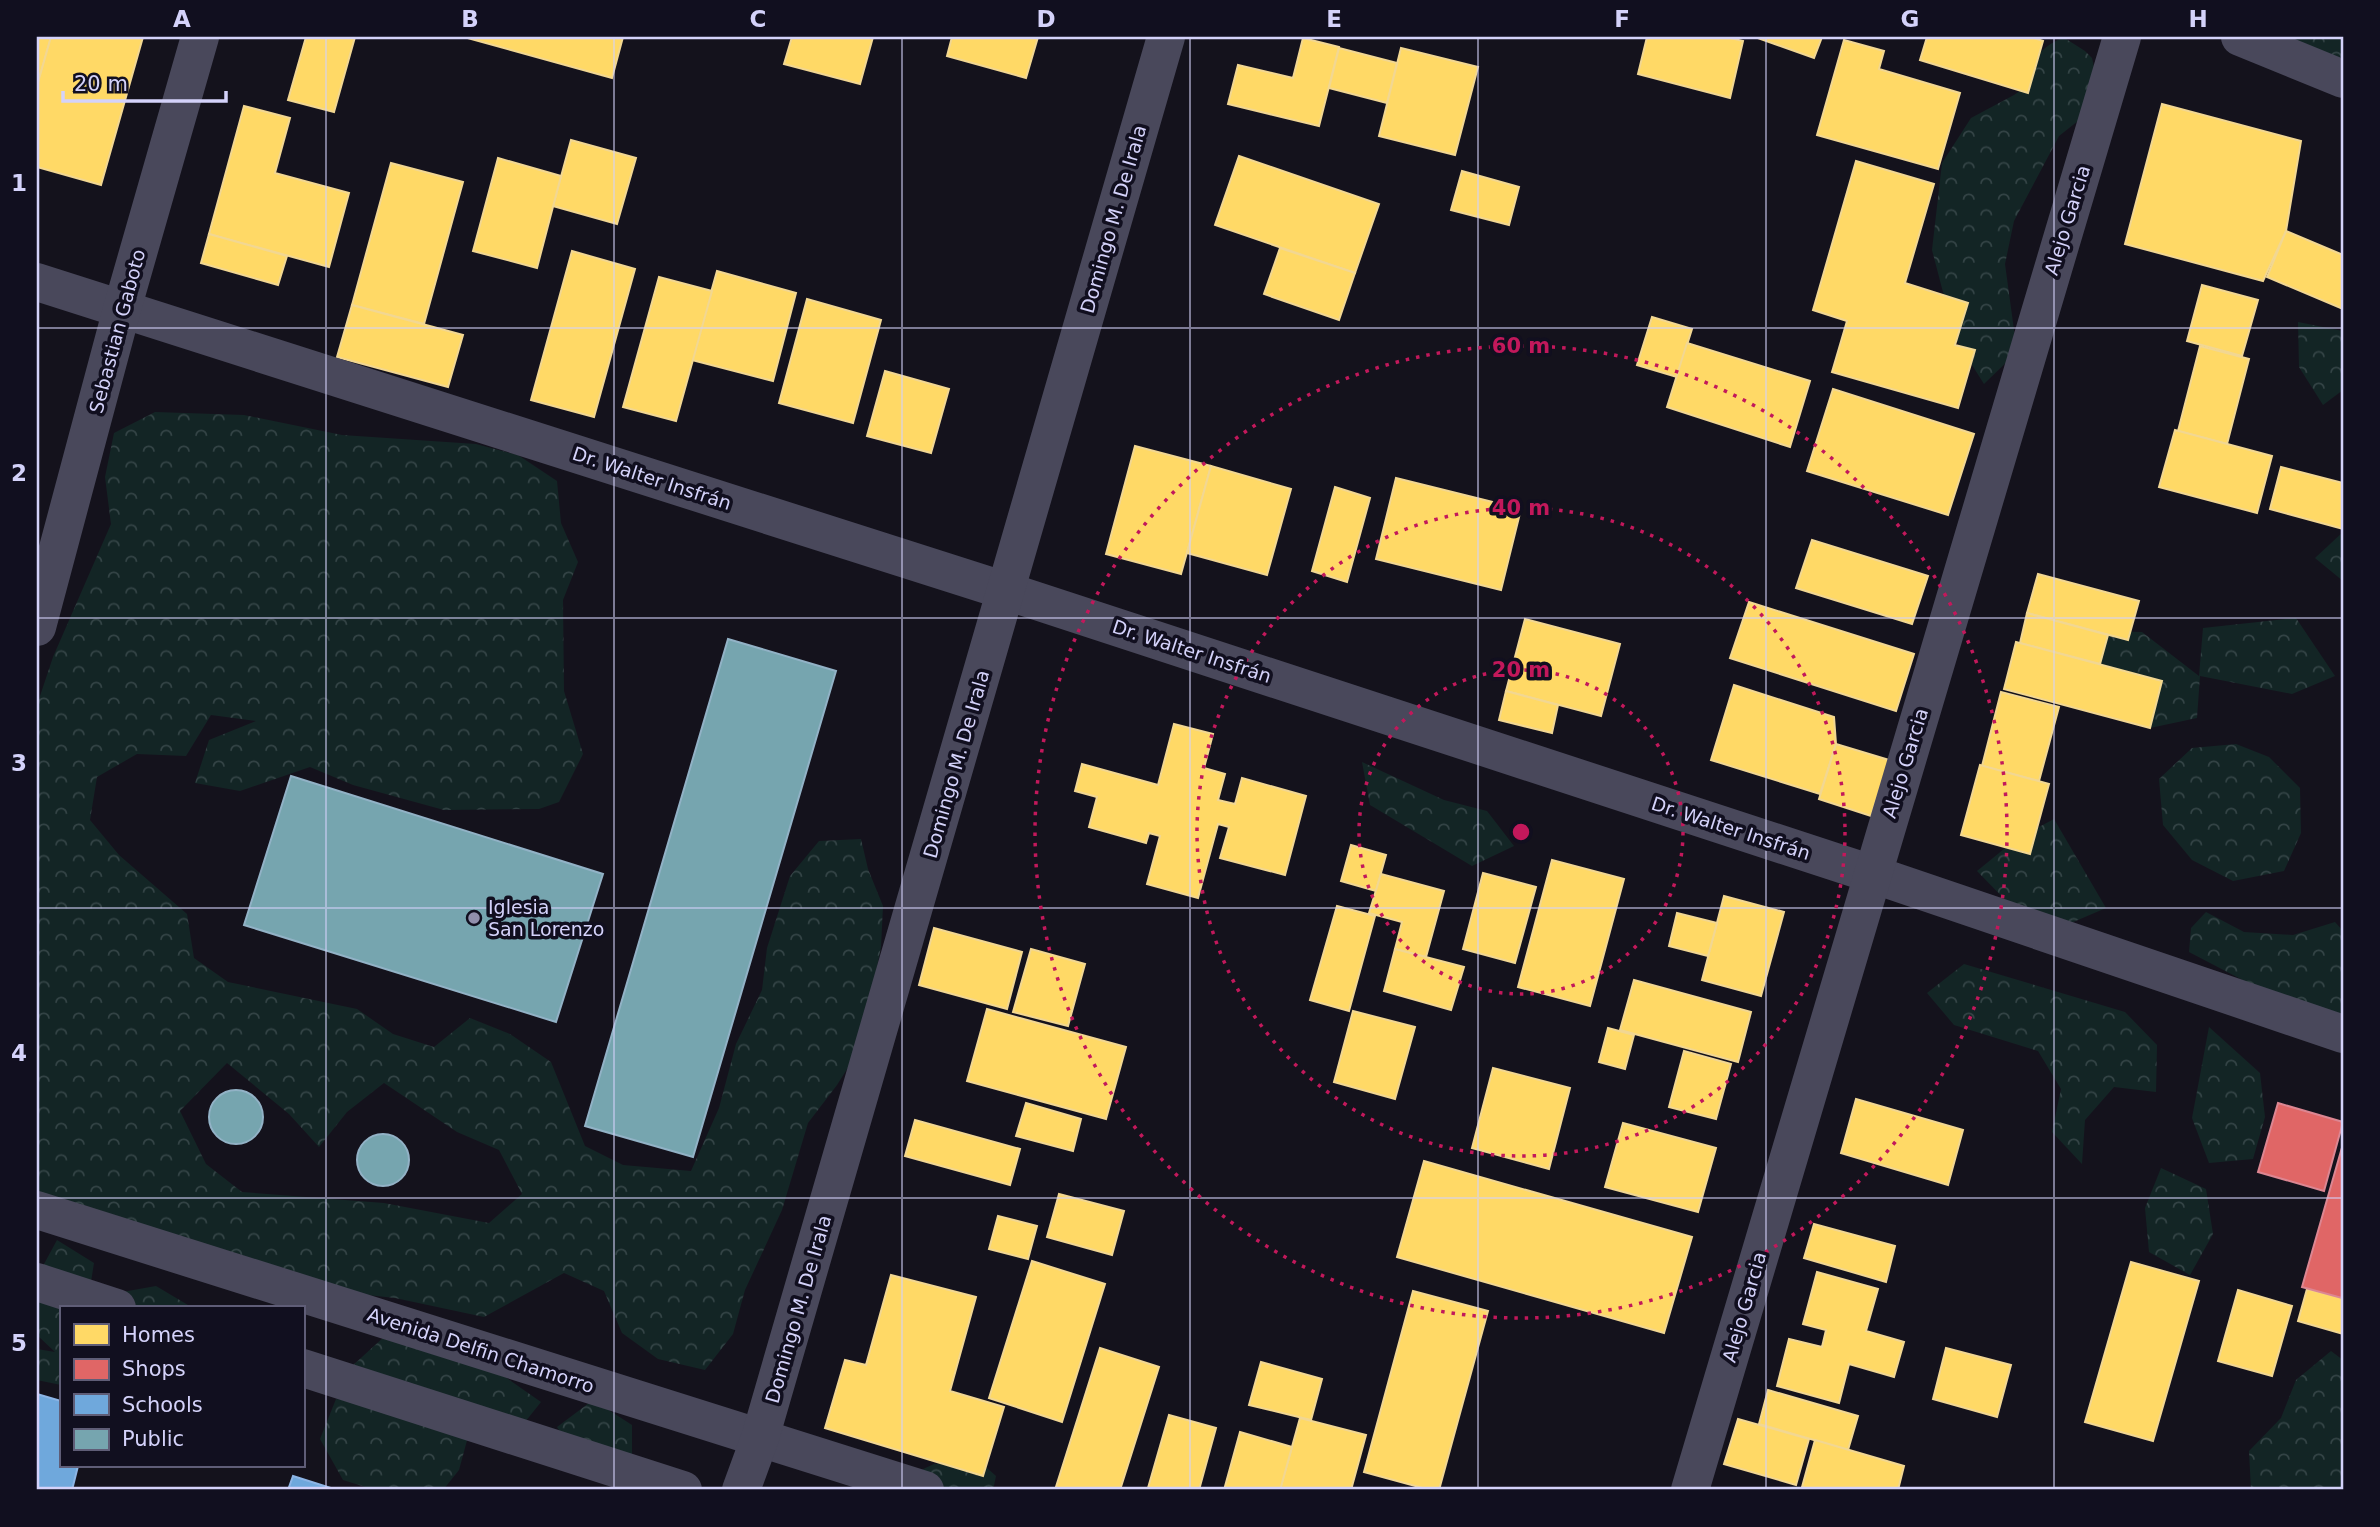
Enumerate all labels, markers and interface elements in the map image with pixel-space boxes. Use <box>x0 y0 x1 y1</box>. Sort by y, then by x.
text: A <box>173 6 191 32</box>
text: B <box>461 6 479 32</box>
text: C <box>750 6 766 32</box>
text: D <box>1036 6 1056 32</box>
text: E <box>1326 6 1342 32</box>
text: F <box>1614 6 1630 32</box>
text: G <box>1901 6 1919 32</box>
text: H <box>2188 6 2208 32</box>
scale bar <box>63 60 226 104</box>
text: 20 m <box>74 72 128 96</box>
street label: Domingo M. De Irala <box>1076 122 1150 316</box>
street label: Alejo Garcia <box>2040 162 2094 278</box>
text: 1 <box>11 170 27 196</box>
street label: Sebastian Gaboto <box>85 247 149 415</box>
text: 60 m <box>1492 334 1550 358</box>
street label: Dr. Walter Insfrán <box>570 442 734 514</box>
text: 2 <box>11 460 27 486</box>
text: 40 m <box>1492 496 1550 520</box>
street label: Dr. Walter Insfrán <box>1110 615 1274 687</box>
text: 20 m <box>1492 658 1550 682</box>
street label: Domingo M. De Irala <box>919 667 993 861</box>
street label: Alejo Garcia <box>1878 705 1932 821</box>
text: 3 <box>11 750 27 776</box>
street label: Dr. Walter Insfrán <box>1649 792 1813 864</box>
centre of rings <box>1509 820 1533 844</box>
place label: Iglesia San Lorenzo <box>488 896 604 940</box>
marker: Iglesia San Lorenzo <box>466 910 482 926</box>
text: 4 <box>11 1040 27 1066</box>
street label: Domingo M. De Irala <box>761 1212 835 1406</box>
street label: Alejo Garcia <box>1718 1249 1770 1365</box>
street label: Avenida Delfin Chamorro <box>365 1303 597 1397</box>
legend <box>60 1306 304 1468</box>
text: Homes <box>122 1323 195 1347</box>
text: 5 <box>11 1330 27 1356</box>
text: Shops <box>122 1357 186 1381</box>
text: Schools <box>122 1393 203 1417</box>
text: Public <box>122 1427 184 1451</box>

